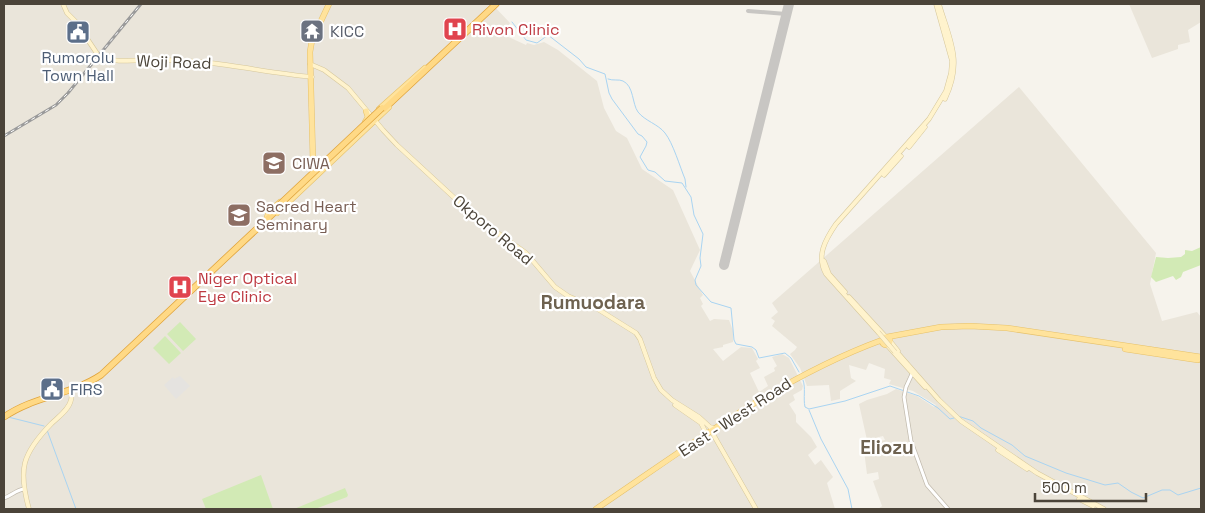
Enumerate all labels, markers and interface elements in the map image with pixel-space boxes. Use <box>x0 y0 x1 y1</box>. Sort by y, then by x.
hospital icon: Rivon Clinic <box>442 16 468 42</box>
temple icon: KICC <box>299 18 325 44</box>
public building icon: Rumorolu Town Hall <box>65 19 91 45</box>
place label: Rivon Clinic <box>472 19 560 40</box>
place label: KICC <box>330 21 364 42</box>
place label: Rumorolu Town Hall <box>42 47 114 86</box>
street label: Woji Road <box>136 50 212 74</box>
school or university icon: CIWA <box>261 150 287 176</box>
place label: CIWA <box>292 153 330 174</box>
street label: Okporo Road <box>449 190 537 270</box>
place label: Sacred Heart Seminary <box>256 196 357 235</box>
school or university icon: Sacred Heart Seminary <box>226 202 252 228</box>
place label: Niger Optical Eye Clinic <box>198 268 297 307</box>
hospital icon: Niger Optical Eye Clinic <box>167 274 193 300</box>
district label: Rumuodara <box>541 290 645 315</box>
street label: East - West Road <box>675 373 795 461</box>
public building icon: FIRS <box>39 376 65 402</box>
place label: FIRS <box>70 379 103 400</box>
district label: Eliozu <box>860 435 914 460</box>
scale bar <box>1035 470 1146 502</box>
text: 500 m <box>1042 478 1087 497</box>

